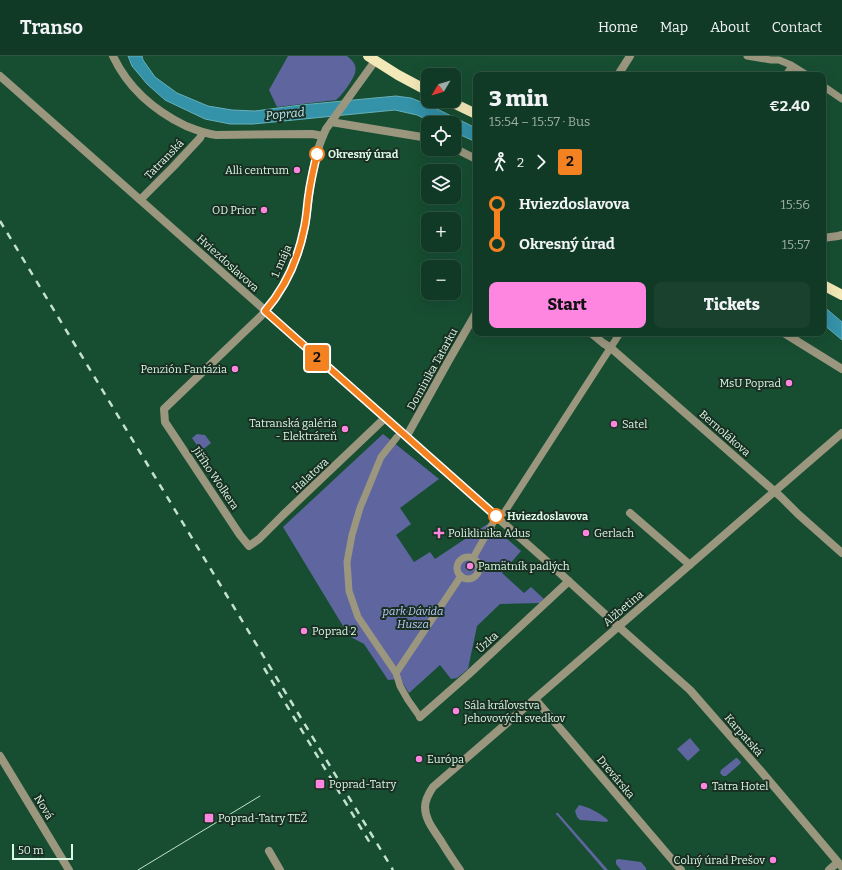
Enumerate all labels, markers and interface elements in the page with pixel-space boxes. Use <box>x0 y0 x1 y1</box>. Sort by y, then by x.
text: Transo <box>20 16 83 39</box>
text: Home <box>598 19 638 36</box>
text: Map <box>660 19 688 36</box>
text: About <box>710 19 750 36</box>
text: Contact <box>772 19 822 36</box>
north arrow <box>421 68 461 108</box>
map controls <box>421 68 461 300</box>
text: 3 min <box>489 85 548 112</box>
text: €2.40 <box>769 97 810 115</box>
water label: Poprad <box>265 105 305 123</box>
text: 15:54 – 15:57 · Bus <box>489 114 590 129</box>
button: locate <box>421 116 461 156</box>
street label: Tatranská <box>142 137 187 182</box>
marker: Okresný úrad <box>309 146 325 162</box>
place label: Okresný úrad <box>328 148 399 161</box>
icon: walk <box>489 151 511 173</box>
icon: forward <box>530 151 552 173</box>
text: 2 <box>566 153 574 170</box>
text: 2 <box>517 155 524 170</box>
place label: Alli centrum <box>225 164 289 177</box>
button: layers <box>421 164 461 204</box>
marker: Alli centrum <box>292 165 302 175</box>
text: Hviezdoslavova <box>519 195 630 213</box>
text: 15:56 <box>780 197 810 212</box>
place label: OD Prior <box>212 204 256 217</box>
marker: OD Prior <box>259 205 269 215</box>
button: + <box>421 212 461 252</box>
street label: Hviezdoslavova <box>194 232 261 295</box>
text: Okresný úrad <box>519 235 615 253</box>
text: 15:57 <box>782 237 810 252</box>
street label: 1. mája <box>268 243 294 280</box>
button: − <box>421 260 461 300</box>
button: Start <box>489 282 646 328</box>
button: Tickets <box>654 282 810 328</box>
street label: Dominika Tatarku <box>405 326 460 412</box>
line badge: 2 <box>304 345 330 371</box>
text: 2 <box>313 349 321 366</box>
place label: Penzión Fantázia <box>140 363 227 376</box>
marker: Penzión Fantázia <box>230 364 240 374</box>
place label: MsU Poprad <box>719 377 781 390</box>
marker: MsU Poprad <box>784 378 794 388</box>
street label: Bernolákova <box>696 408 753 459</box>
place label: Tatranská galéria - Elektráreň <box>249 417 337 443</box>
place label: Satel <box>622 418 647 431</box>
marker: Satel <box>609 419 619 429</box>
marker: Tatranská galéria - Elektráreň <box>340 424 350 434</box>
street label: Jiřího Wolkera <box>189 444 241 512</box>
street label: Halatova <box>289 455 331 496</box>
marker: Hviezdoslavova <box>488 508 504 524</box>
place label: Hviezdoslavova <box>507 510 589 523</box>
marker: Poliklinika Adus <box>433 527 445 539</box>
place label: Poliklinika Adus <box>448 527 530 540</box>
place label: Gerlach <box>594 527 634 540</box>
marker: Gerlach <box>581 528 591 538</box>
place label: Pamätník padlých <box>478 560 570 573</box>
marker: Pamätník padlých <box>465 561 475 571</box>
street label: Alžbetina <box>600 588 646 629</box>
park label: park Dávida Husza <box>382 605 443 631</box>
place label: Poprad 2 <box>312 625 357 638</box>
marker: Poprad 2 <box>299 626 309 636</box>
street label: Úzka <box>473 628 501 656</box>
place label: Sála kráľovstva Jehovových svedkov <box>463 699 565 725</box>
marker: Sála kráľovstva Jehovových svedkov <box>451 706 461 716</box>
street label: Karpatská <box>722 712 765 759</box>
place label: Európa <box>427 753 464 766</box>
street label: Drevárska <box>594 753 637 801</box>
marker: Európa <box>414 754 424 764</box>
marker: Poprad-Tatry <box>314 778 326 790</box>
place label: Poprad-Tatry <box>329 778 396 791</box>
place label: Tatra Hotel <box>712 780 768 793</box>
marker: Tatra Hotel <box>699 781 709 791</box>
street label: Nová <box>31 793 56 822</box>
place label: Poprad-Tatry TEŽ <box>218 811 308 825</box>
marker: Poprad-Tatry TEŽ <box>203 812 215 824</box>
scale bar <box>12 842 73 861</box>
text: 50 m <box>18 844 44 857</box>
place label: Colný úrad Prešov <box>674 854 765 867</box>
marker: Colný úrad Prešov <box>768 855 778 865</box>

